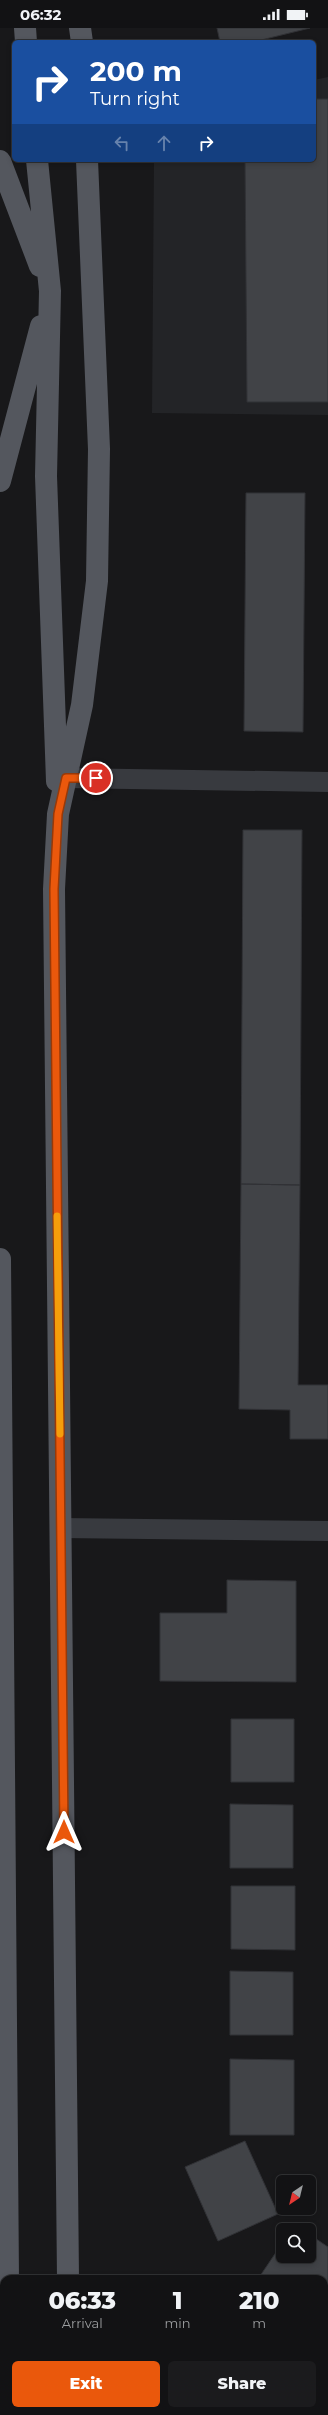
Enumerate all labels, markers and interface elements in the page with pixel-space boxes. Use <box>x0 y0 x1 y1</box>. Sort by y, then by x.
text: 06:32 <box>20 5 61 24</box>
text: 200 m <box>90 54 182 88</box>
icon: right <box>24 56 76 108</box>
text: Turn right <box>90 88 180 110</box>
icon: left <box>111 132 133 154</box>
icon: ahead <box>153 132 175 154</box>
icon: right <box>195 132 217 154</box>
pin <box>79 761 113 795</box>
icon: arrive <box>85 767 107 789</box>
position arrow <box>43 1811 85 1853</box>
north arrow <box>276 2175 316 2215</box>
map controls <box>276 2175 316 2263</box>
button: search <box>276 2223 316 2263</box>
text: 06:33 <box>48 2286 116 2315</box>
text: 1 <box>173 2286 182 2315</box>
text: 210 <box>239 2286 280 2315</box>
text: Arrival <box>62 2315 103 2331</box>
text: min <box>164 2315 191 2331</box>
text: m <box>252 2315 266 2331</box>
button: Exit <box>12 2361 160 2407</box>
button: Share <box>168 2361 316 2407</box>

